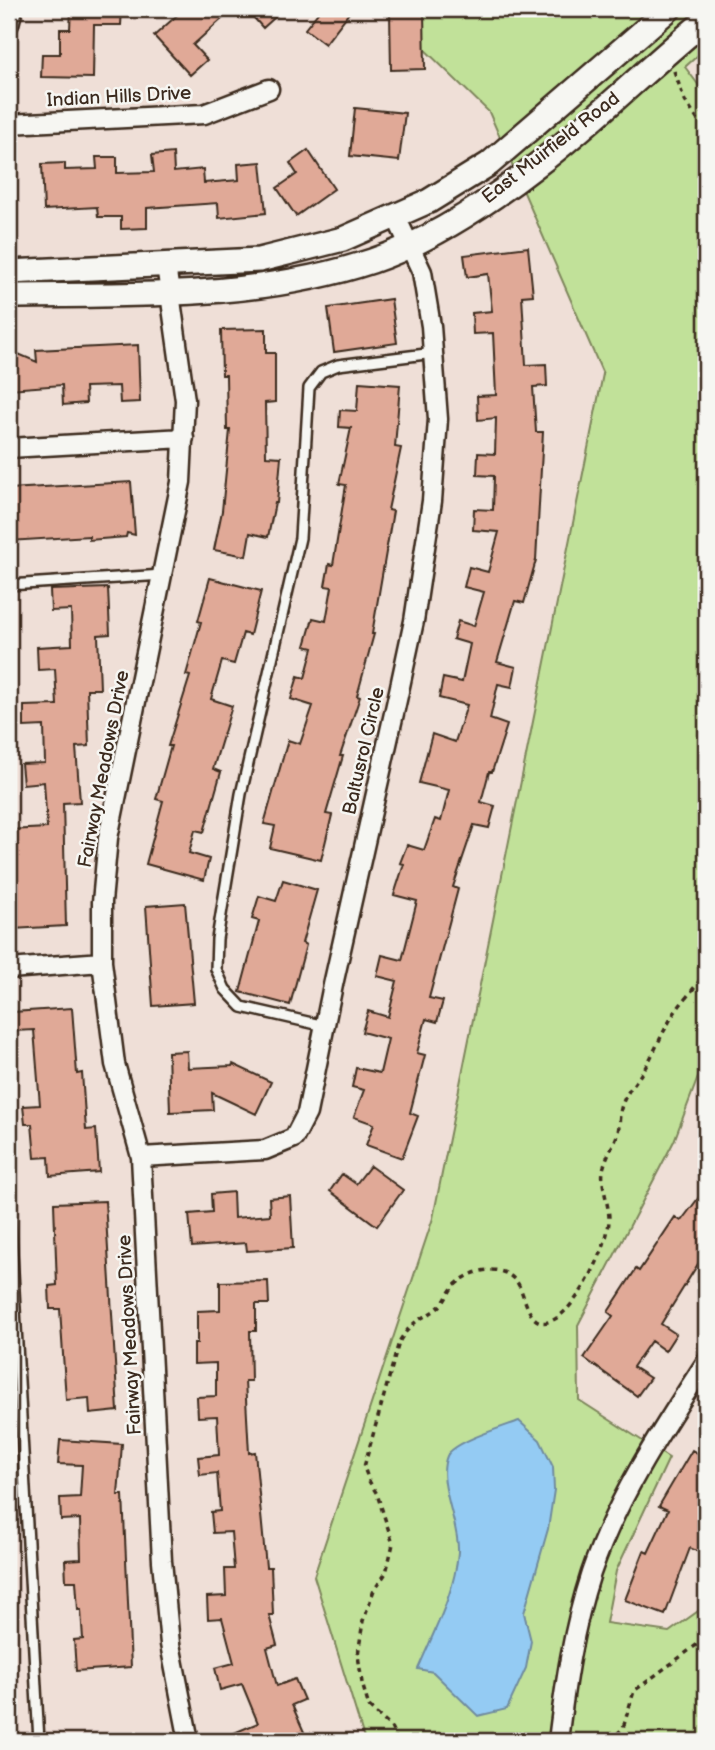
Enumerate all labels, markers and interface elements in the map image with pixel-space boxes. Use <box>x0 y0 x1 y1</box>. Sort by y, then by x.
street label: Indian Hills Drive <box>46 82 192 112</box>
street label: East Muirfield Road <box>478 87 624 209</box>
street label: Fairway Meadows Drive <box>74 668 134 870</box>
street label: Baltusrol Circle <box>338 685 390 817</box>
street label: Fairway Meadows Drive <box>113 1234 147 1436</box>

